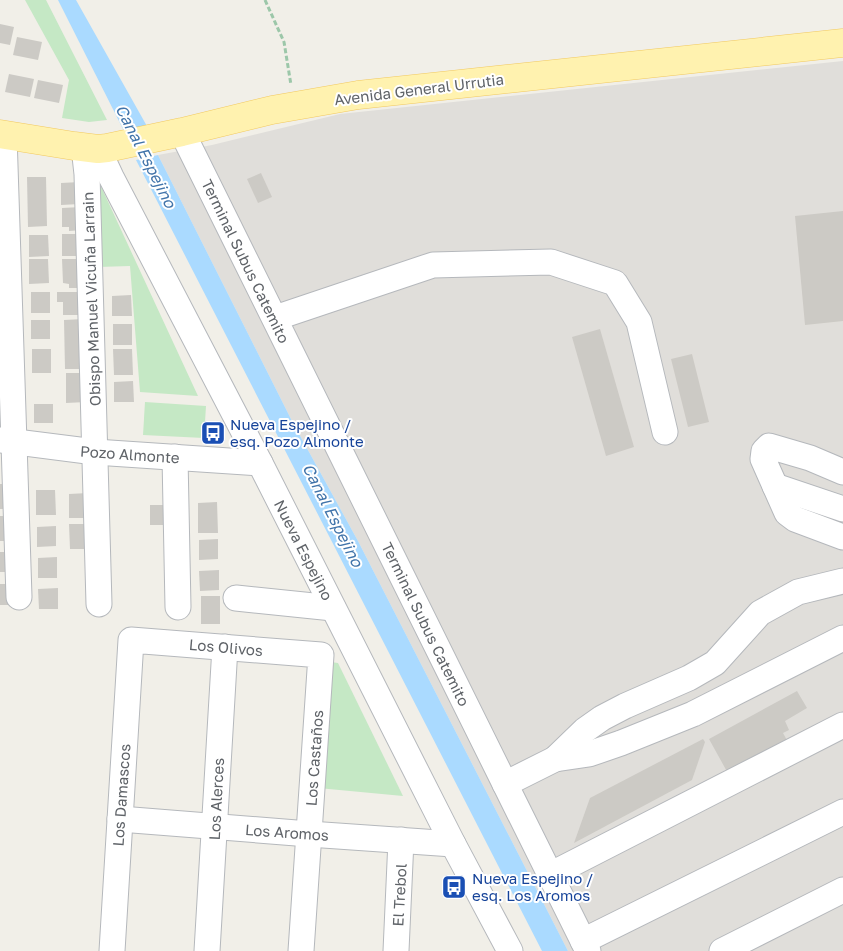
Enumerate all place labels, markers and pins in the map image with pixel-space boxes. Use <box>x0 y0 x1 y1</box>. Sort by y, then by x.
place label: Nueva Espejino / esq. Pozo Almonte <box>230 415 364 450</box>
bus stop icon: Nueva Espejino / esq. Pozo Almonte <box>200 420 226 446</box>
place label: Nueva Espejino / esq. Los Aromos <box>472 869 593 904</box>
bus stop icon: Nueva Espejino / esq. Los Aromos <box>441 874 467 900</box>

